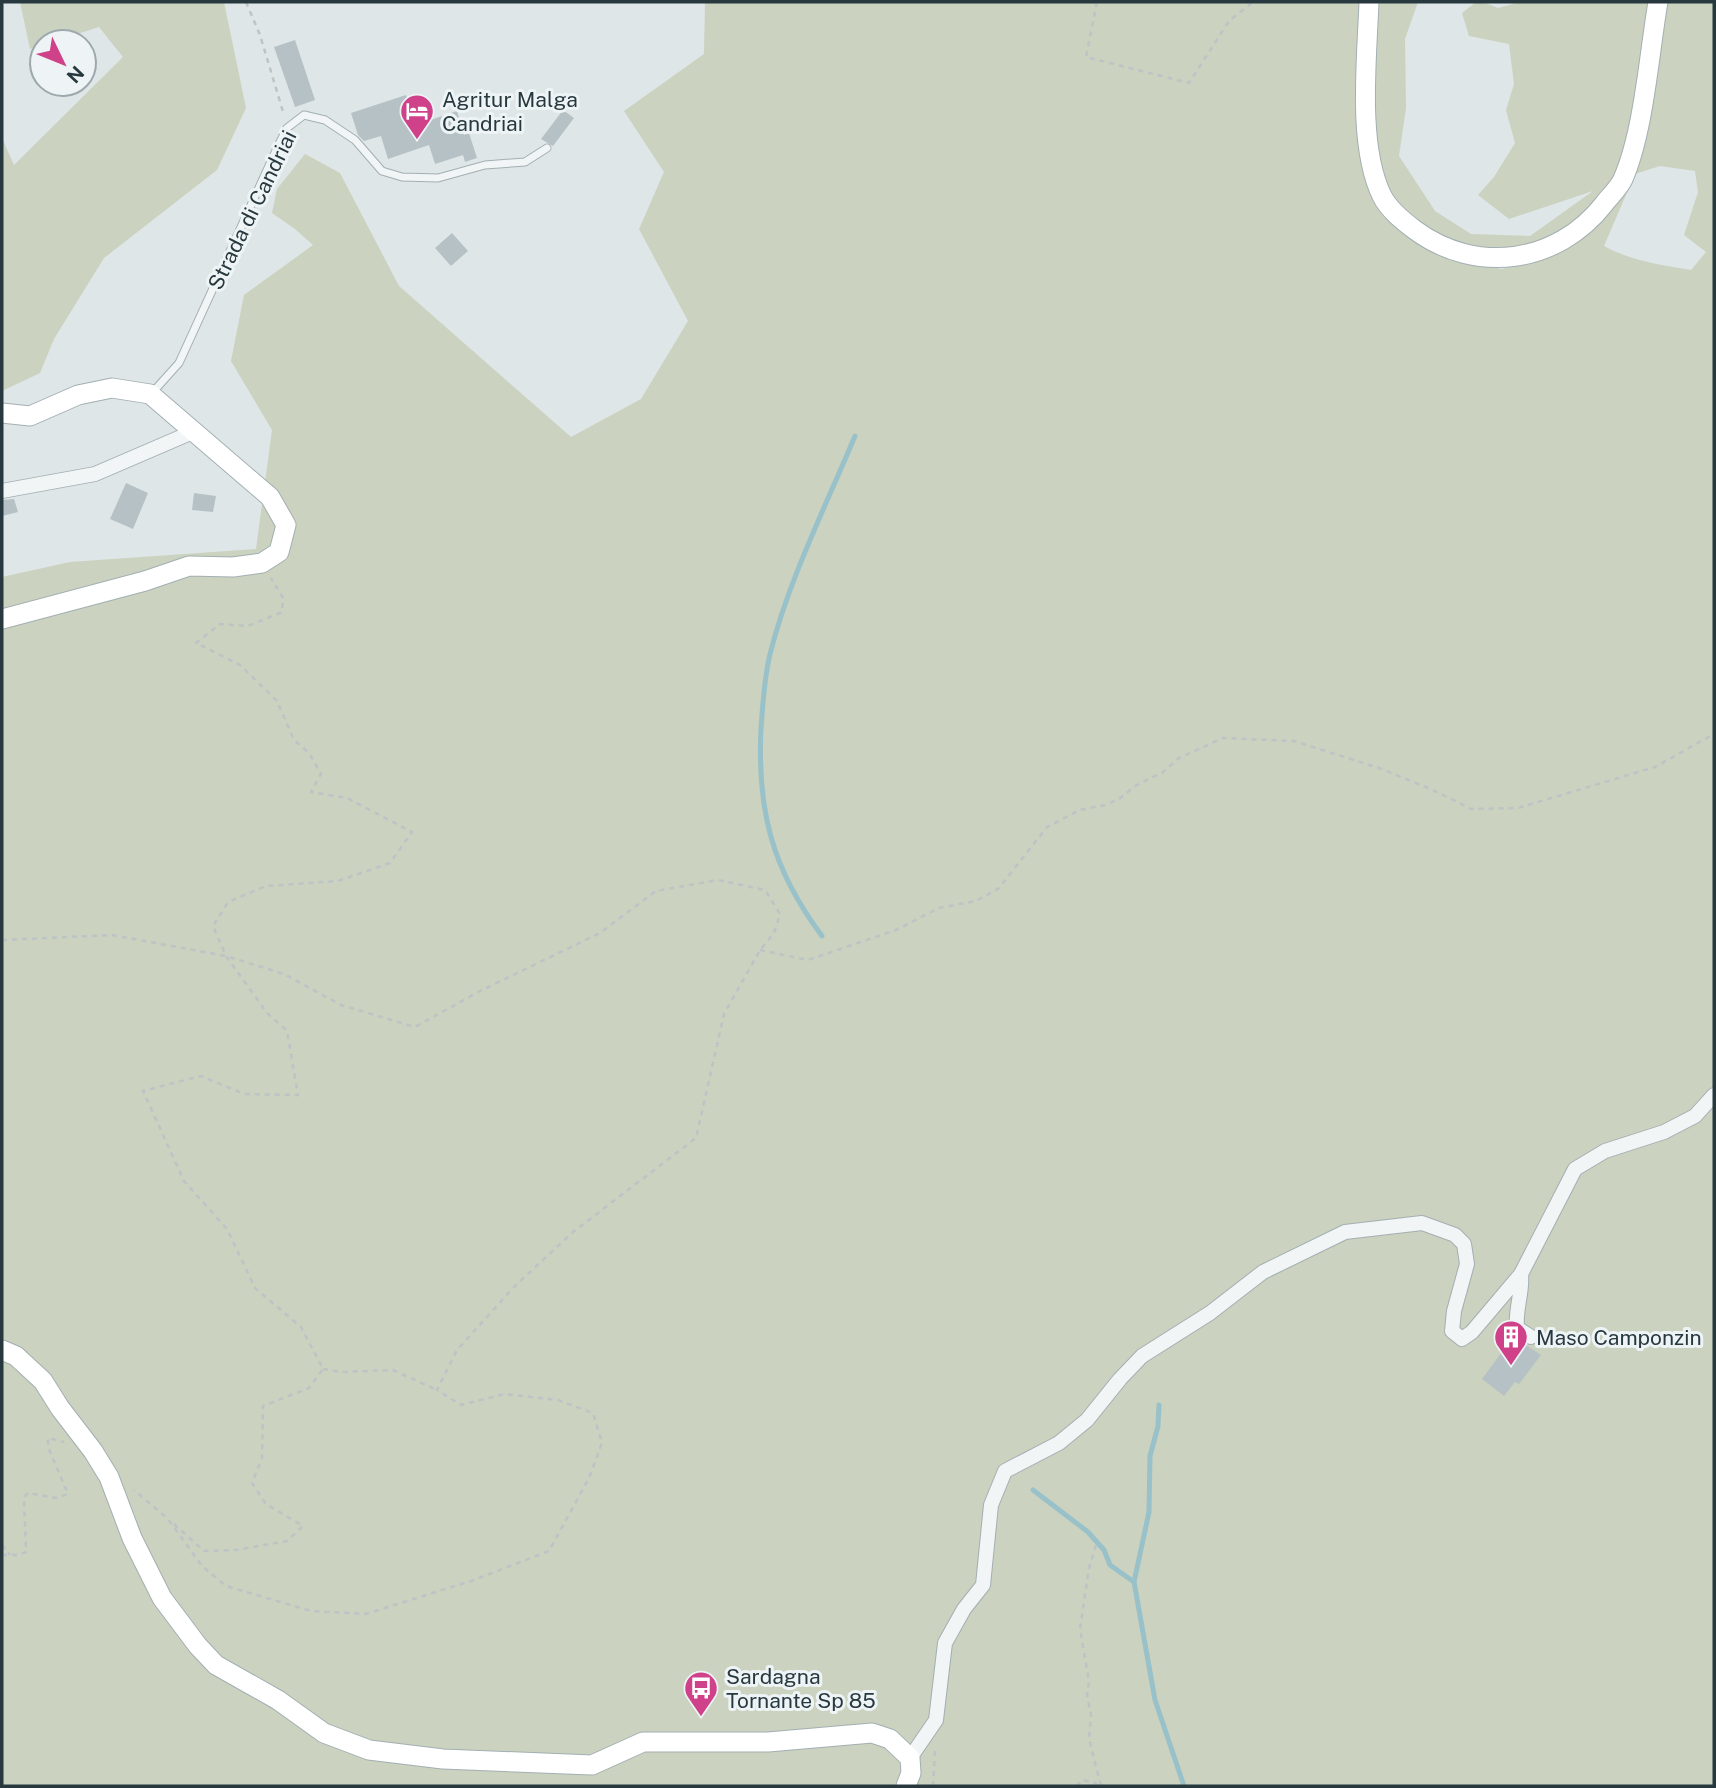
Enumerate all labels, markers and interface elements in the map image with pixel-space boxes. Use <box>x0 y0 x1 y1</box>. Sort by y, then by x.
north arrow <box>28 28 98 98</box>
text: N <box>62 62 89 88</box>
place label: Agritur Malga Candriai <box>442 87 578 136</box>
hotel icon: Agritur Malga Candriai <box>398 92 436 141</box>
street label: Strada di Candriai <box>203 126 301 294</box>
building icon: Maso Camponzin <box>1492 1318 1530 1367</box>
place label: Maso Camponzin <box>1536 1325 1702 1350</box>
place label: Sardagna Tornante Sp 85 <box>726 1664 876 1713</box>
bus stop icon: Sardagna Tornante Sp 85 <box>682 1669 720 1718</box>

